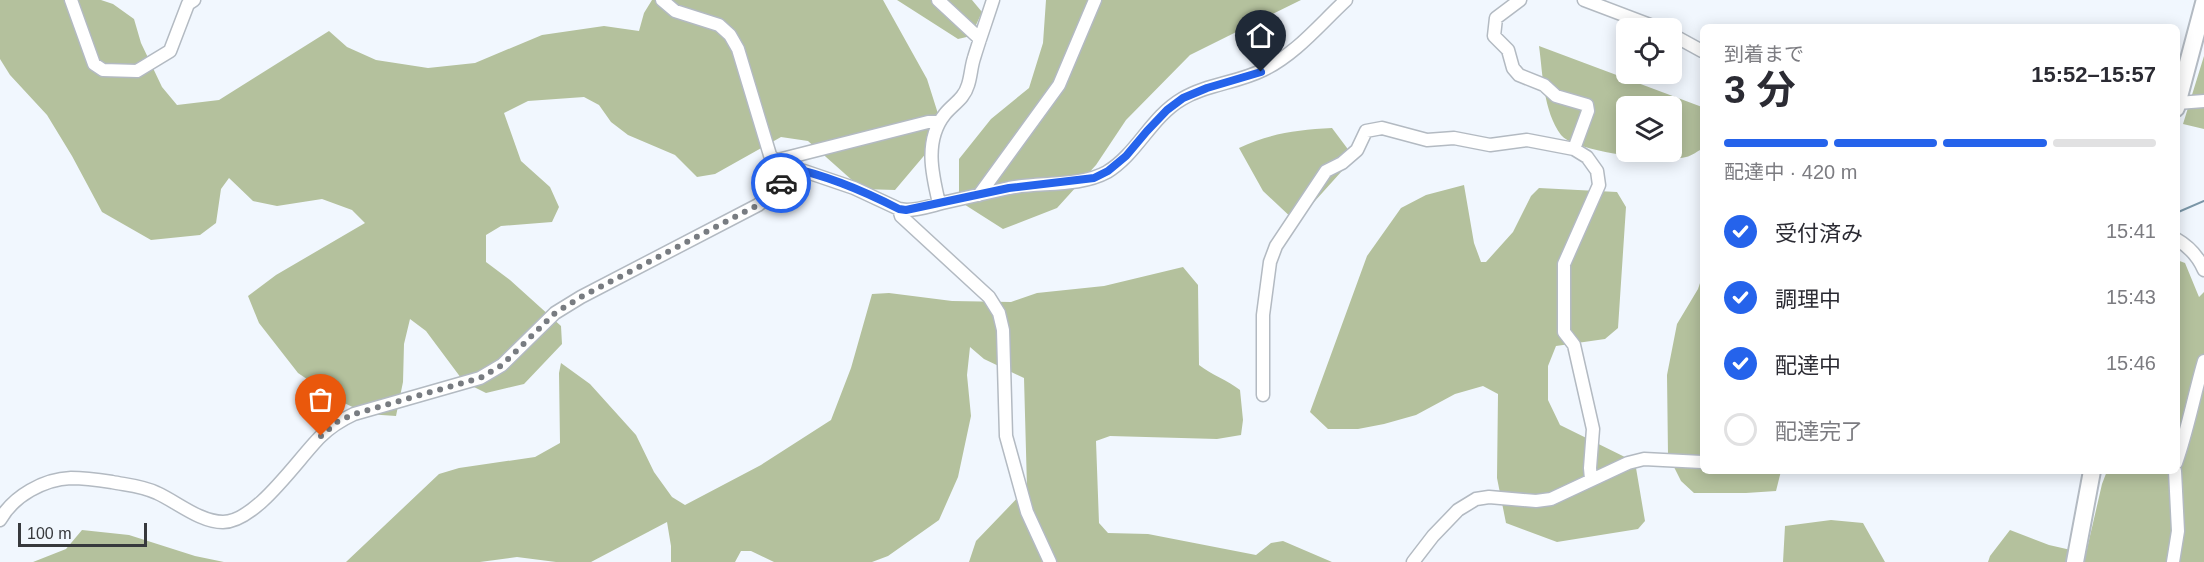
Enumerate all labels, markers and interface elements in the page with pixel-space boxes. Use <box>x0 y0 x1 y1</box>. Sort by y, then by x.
pin <box>1235 10 1286 72</box>
map controls <box>1616 18 1682 162</box>
button: locate <box>1616 18 1682 84</box>
icon: home <box>1244 19 1277 52</box>
text: 到着まで <box>1724 43 1804 65</box>
text: 15:52–15:57 <box>2031 62 2156 87</box>
text: 3 分 <box>1724 68 1796 111</box>
button: layers <box>1616 96 1682 162</box>
courier <box>751 153 811 213</box>
text: 配達中 · 420 m <box>1724 161 1857 183</box>
icon: car <box>765 167 798 200</box>
icon: check <box>1724 215 1757 248</box>
text: 15:41 <box>2106 220 2156 242</box>
text: 受付済み <box>1775 221 1863 246</box>
icon: check <box>1724 281 1757 314</box>
text: 15:43 <box>2106 286 2156 308</box>
text: 調理中 <box>1775 287 1841 312</box>
icon: check <box>1724 347 1757 380</box>
text: 15:46 <box>2106 352 2156 374</box>
text: 配達中 <box>1775 353 1841 378</box>
pin <box>295 374 346 436</box>
icon: bag <box>304 383 337 416</box>
text: 配達完了 <box>1775 419 1863 444</box>
scale bar <box>18 520 147 548</box>
text: 100 m <box>27 525 71 542</box>

